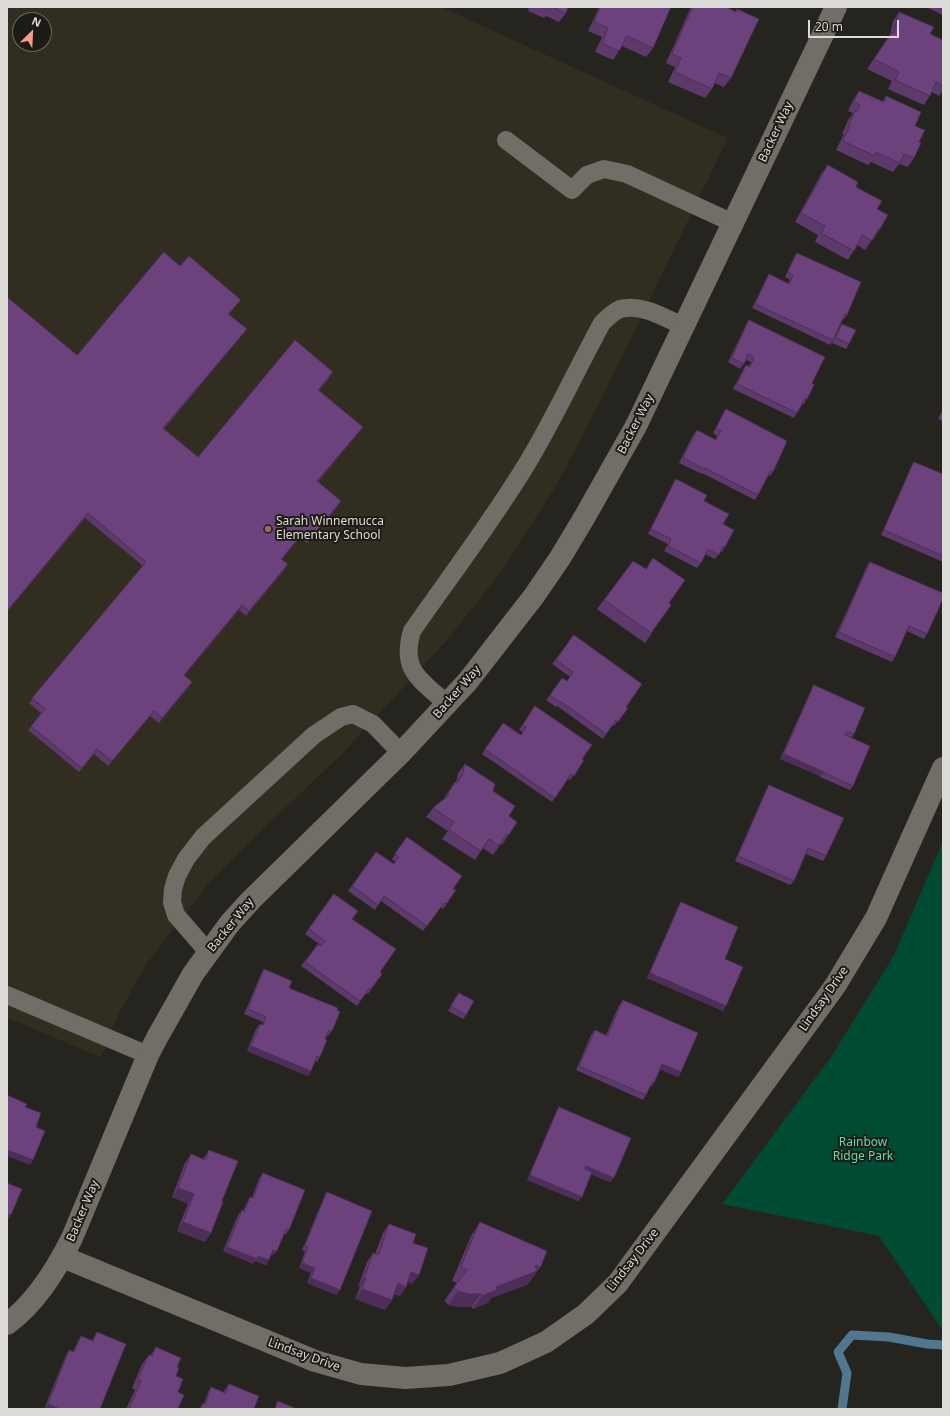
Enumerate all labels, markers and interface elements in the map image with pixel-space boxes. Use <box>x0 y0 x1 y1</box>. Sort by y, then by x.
north arrow <box>12 12 52 52</box>
scale bar <box>810 12 901 38</box>
text: N <box>30 13 44 30</box>
text: 20 m <box>815 18 843 35</box>
street label: Backer Way <box>756 99 796 165</box>
street label: Backer Way <box>615 392 657 456</box>
place label: Sarah Winnemucca Elementary School <box>276 515 384 543</box>
marker: Sarah Winnemucca Elementary School <box>263 524 273 534</box>
street label: Backer Way <box>430 663 484 721</box>
street label: Backer Way <box>205 895 257 955</box>
street label: Lindsay Drive <box>796 964 852 1034</box>
park label: Rainbow Ridge Park <box>833 1136 893 1164</box>
street label: Backer Way <box>64 1178 102 1244</box>
street label: Lindsay Drive <box>604 1226 662 1294</box>
street label: Lindsay Drive <box>266 1335 342 1375</box>

